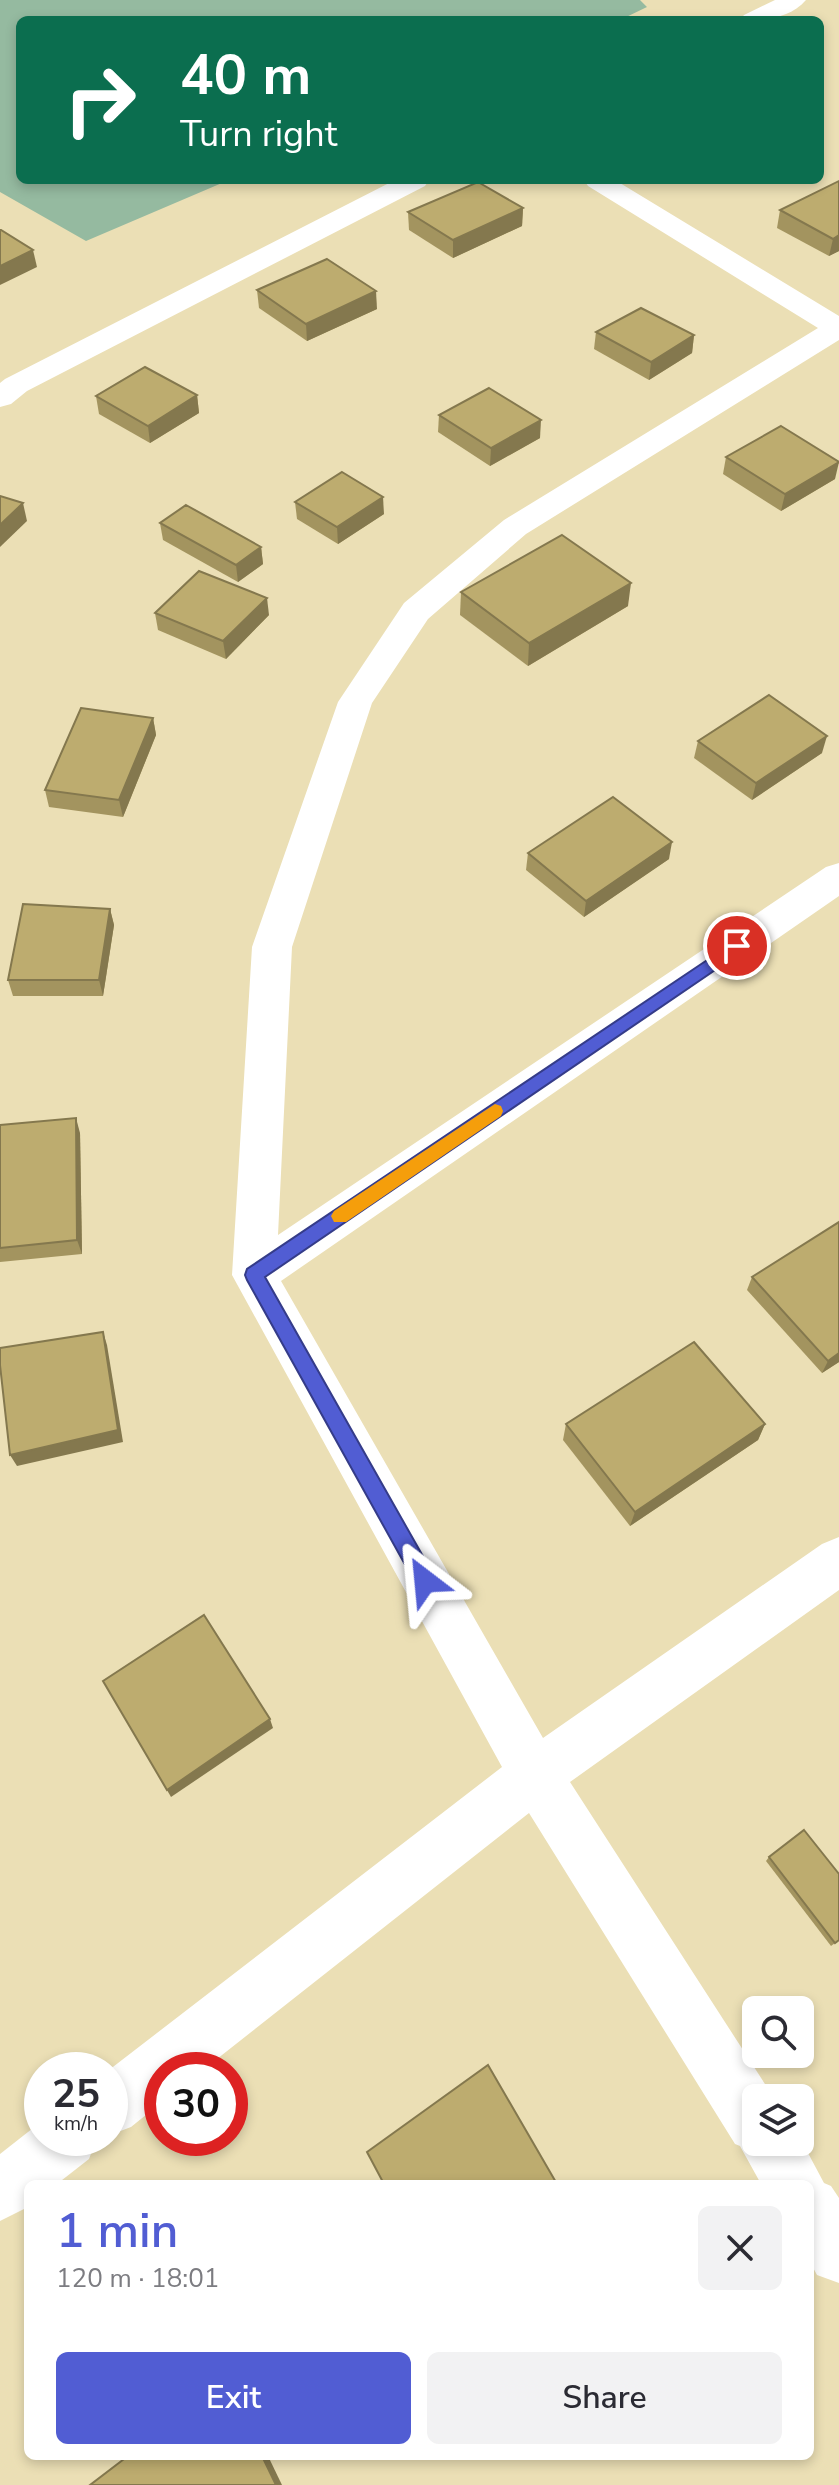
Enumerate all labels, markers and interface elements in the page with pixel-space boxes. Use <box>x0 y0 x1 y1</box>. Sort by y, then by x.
text: 40 m <box>180 37 311 114</box>
icon: right <box>48 48 152 152</box>
text: Turn right <box>180 110 337 159</box>
pin <box>703 912 771 980</box>
icon: arrive <box>715 924 759 968</box>
position arrow <box>383 1539 467 1623</box>
map controls <box>742 1996 814 2156</box>
button: search <box>742 1996 814 2068</box>
speed limit sign: 30 <box>144 2052 248 2156</box>
text: 25 <box>52 2067 100 2121</box>
button: layers <box>742 2084 814 2156</box>
text: km/h <box>54 2110 98 2137</box>
text: 1 min <box>56 2198 178 2264</box>
button: close <box>698 2206 782 2290</box>
text: 120 m · 18:01 <box>56 2261 219 2296</box>
button: Exit <box>56 2352 411 2444</box>
button: Share <box>427 2352 782 2444</box>

